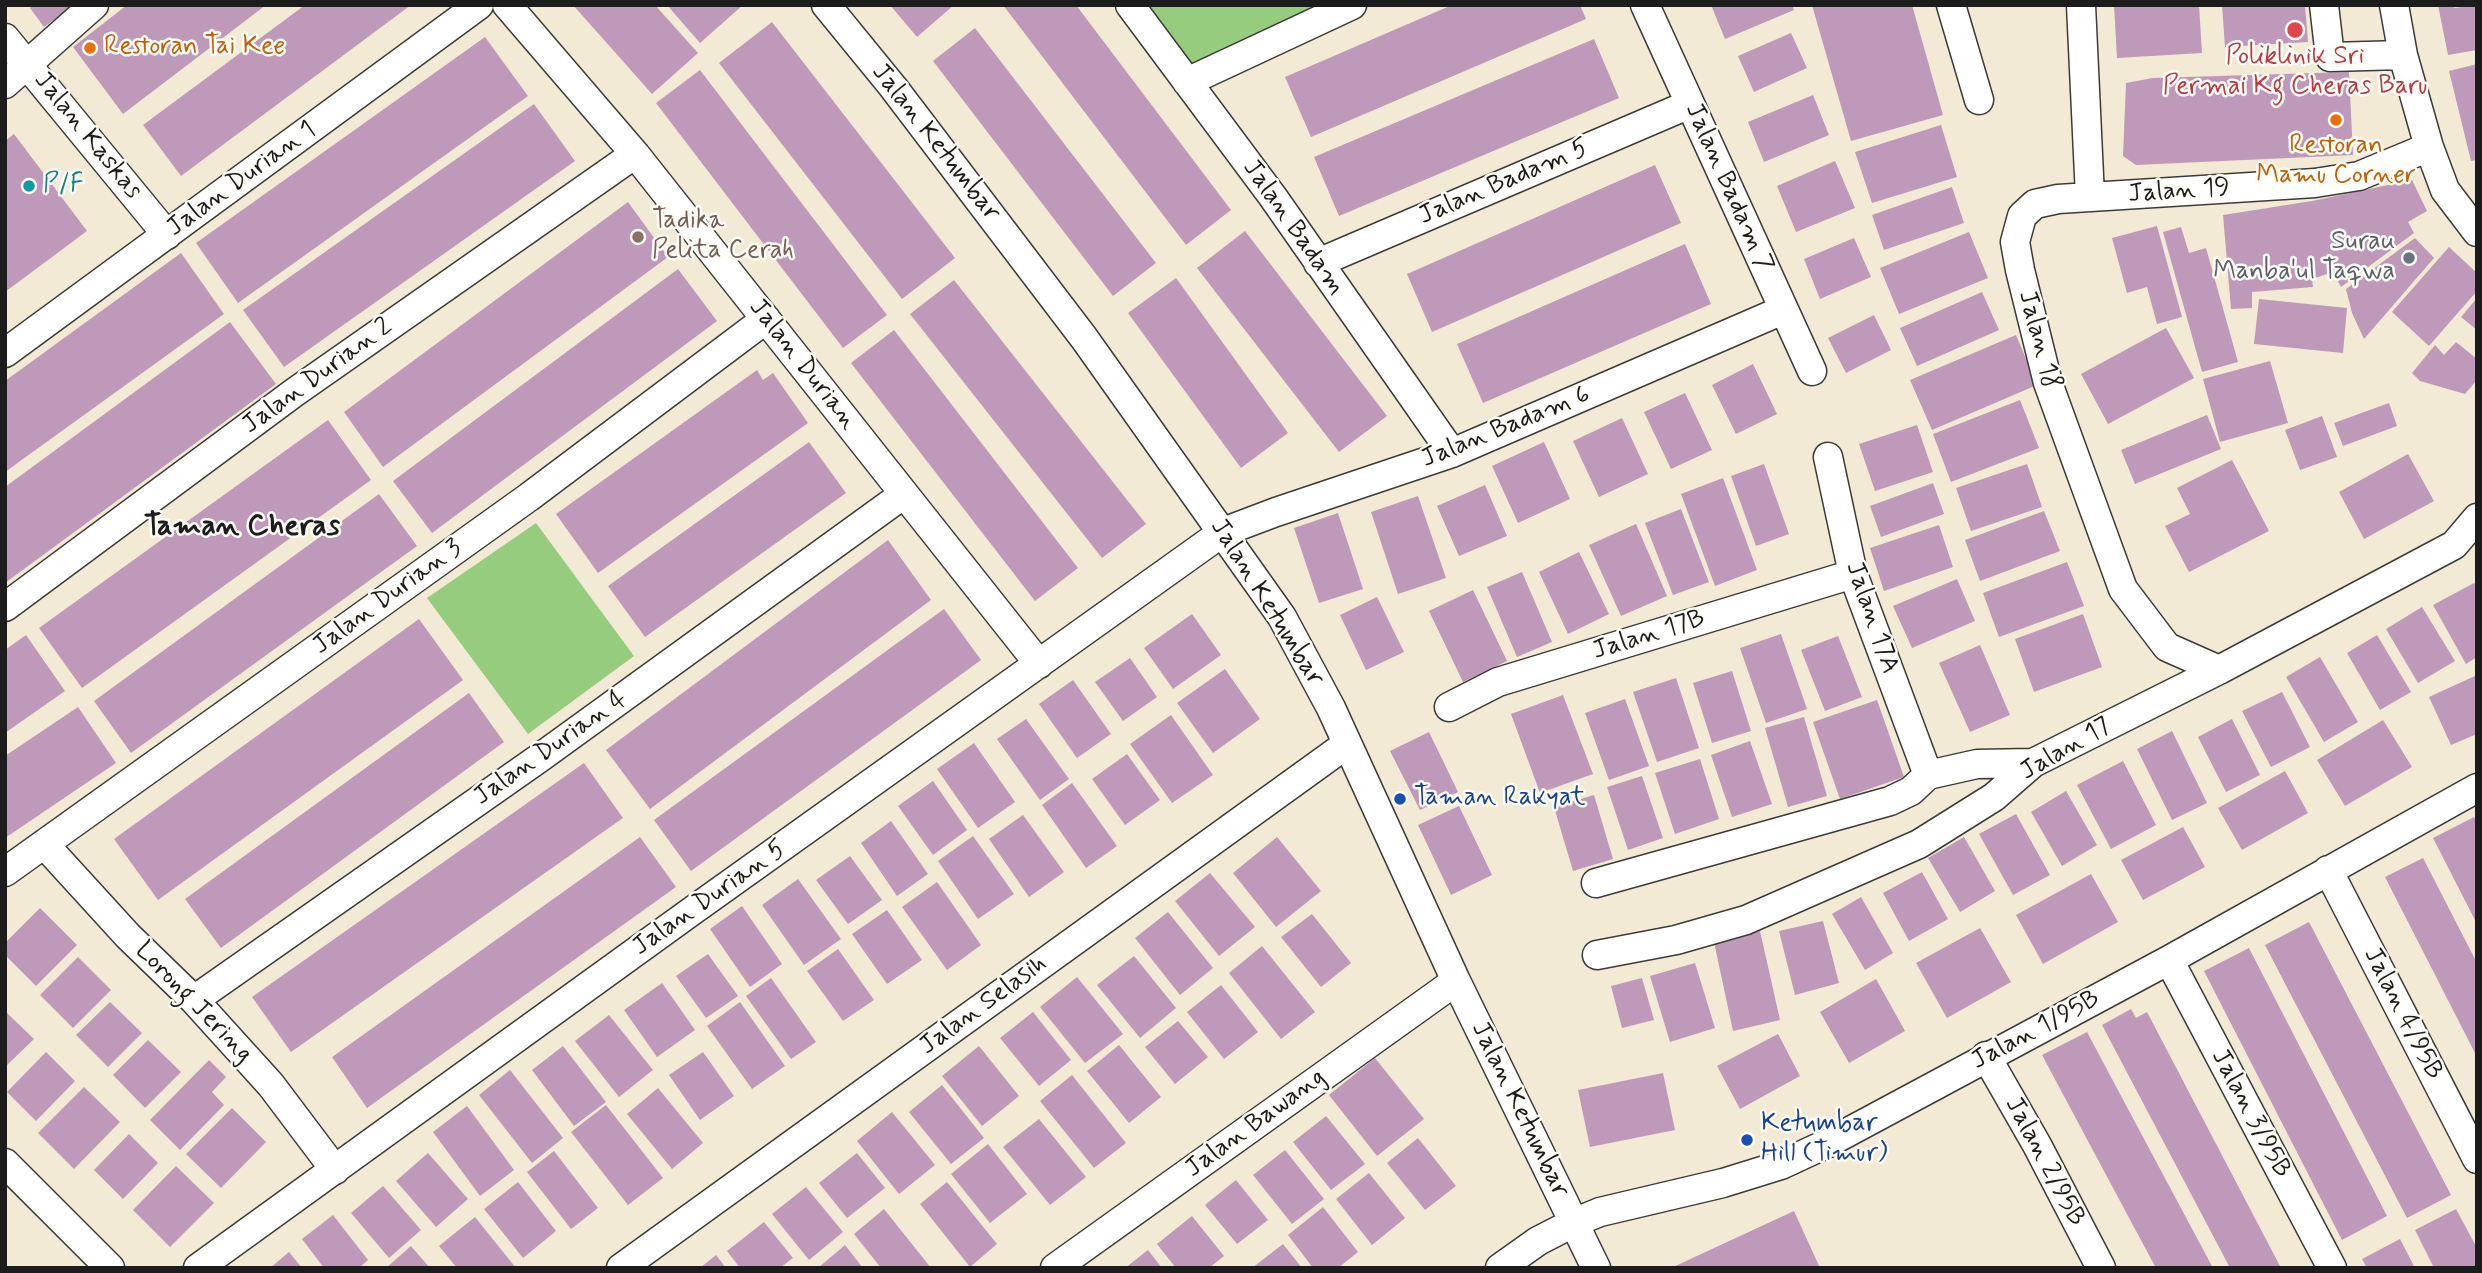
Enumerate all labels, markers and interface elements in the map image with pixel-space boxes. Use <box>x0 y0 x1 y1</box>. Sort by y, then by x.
marker: Poliklinik Sri Permai Kg Cheras Baru <box>2285 20 2305 40</box>
place label: Restoran Tai Kee <box>104 32 285 64</box>
marker: Restoran Tai Kee <box>82 40 98 56</box>
place label: Poliklinik Sri Permai Kg Cheras Baru <box>2163 42 2427 104</box>
street label: Jalan Ketumbar <box>864 58 1006 228</box>
street label: Jalan Kaskas <box>26 66 148 206</box>
street label: Jalan Badam 7 <box>1677 99 1779 277</box>
marker: Restoran Mamu Corner <box>2328 112 2344 128</box>
street label: Jalan Durian 1 <box>161 116 323 244</box>
place label: Restoran Mamu Corner <box>2256 131 2416 192</box>
street label: Jalan Badam 5 <box>1415 133 1593 233</box>
street label: Jalan Badam <box>1235 154 1351 302</box>
place label: P/F <box>43 170 84 202</box>
street label: Jalan 19 <box>2127 173 2231 211</box>
marker: P/F <box>21 178 37 194</box>
place label: Tadika Pelita Cerah <box>652 206 794 268</box>
place label: Surau Manba'ul Taqwa <box>2213 227 2395 288</box>
marker: Tadika Pelita Cerah <box>630 229 646 245</box>
marker: Surau Manba'ul Taqwa <box>2401 250 2417 266</box>
street label: Jalan 18 <box>2010 287 2066 393</box>
street label: Jalan Durian <box>741 293 863 437</box>
street label: Jalan Durian 2 <box>237 312 399 442</box>
street label: Jalan Badam 6 <box>1417 380 1595 476</box>
district label: Taman Cheras <box>144 510 340 546</box>
street label: Jalan Ketumbar <box>1202 514 1330 692</box>
street label: Jalan Durian 3 <box>307 533 469 663</box>
street label: Jalan 17A <box>1837 558 1905 678</box>
street label: Jalan 17B <box>1589 604 1709 668</box>
street label: Jalan Durian 4 <box>468 685 634 813</box>
street label: Jalan 17 <box>2015 712 2117 788</box>
place label: Taman Rakyat <box>1414 783 1586 815</box>
marker: Taman Rakyat <box>1392 791 1408 807</box>
street label: Jalan Durian 5 <box>627 834 793 964</box>
street label: Lorong Jering <box>127 936 259 1070</box>
street label: Jalan 4/95B <box>2355 943 2449 1085</box>
street label: Jalan Selasih <box>914 949 1054 1063</box>
street label: Jalan 1/95B <box>1967 984 2105 1078</box>
street label: Jalan Ketumbar <box>1463 1017 1575 1203</box>
street label: Jalan 3/95B <box>2203 1044 2297 1184</box>
street label: Jalan Bawang <box>1180 1063 1332 1185</box>
street label: Jalan 2/95B <box>1997 1092 2091 1232</box>
place label: Ketumbar Hill (Timur) <box>1761 1109 1888 1170</box>
marker: Ketumbar Hill (Timur) <box>1739 1132 1755 1148</box>

